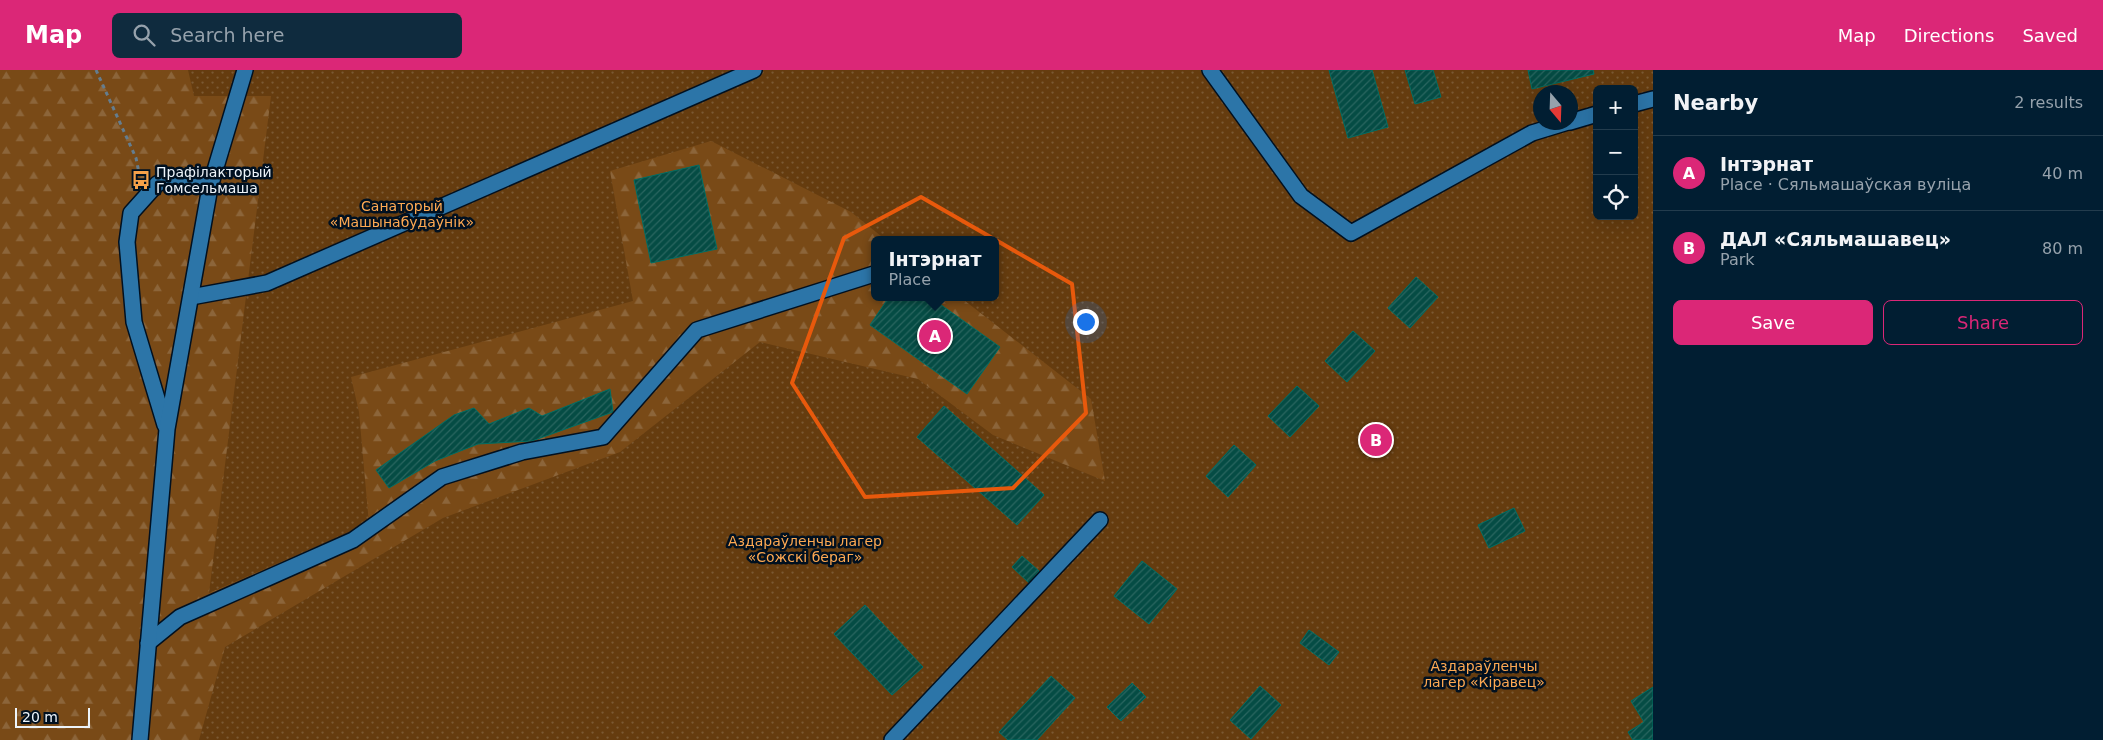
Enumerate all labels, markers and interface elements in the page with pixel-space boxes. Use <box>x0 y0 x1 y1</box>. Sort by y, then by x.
search box <box>112 13 462 58</box>
text: Map <box>25 21 82 49</box>
icon: search <box>130 21 158 49</box>
text: Search here <box>170 24 284 46</box>
text: Map <box>1838 25 1876 46</box>
text: Directions <box>1904 25 1994 46</box>
text: Saved <box>2022 25 2078 46</box>
north arrow <box>1533 85 1578 130</box>
map controls <box>1593 85 1638 220</box>
button: + <box>1593 85 1638 130</box>
text: Nearby <box>1673 91 1758 115</box>
text: 2 results <box>2014 93 2083 112</box>
button: − <box>1593 130 1638 175</box>
text: Інтэрнат <box>1720 153 1813 175</box>
place label: Прафілакторый Гомсельмаша <box>156 164 272 196</box>
text: A <box>1683 164 1695 183</box>
text: 40 m <box>2042 164 2083 183</box>
bus stop icon: Прафілакторый Гомсельмаша <box>130 169 152 191</box>
button: locate <box>1593 175 1638 220</box>
text: Place · Сяльмашаўская вуліца <box>1720 175 1971 194</box>
park label: Санаторый «Машынабудаўнік» <box>330 198 474 230</box>
text: ДАЛ «Сяльмашавец» <box>1720 228 1951 250</box>
popup <box>871 236 999 301</box>
text: B <box>1683 239 1695 258</box>
text: 80 m <box>2042 239 2083 258</box>
text: Інтэрнат <box>888 248 982 270</box>
text: Park <box>1720 250 1755 269</box>
text: Place <box>888 270 931 289</box>
button: Save <box>1673 300 1873 345</box>
button: Share <box>1883 300 2083 345</box>
your location <box>1073 309 1099 335</box>
pin: A <box>919 317 951 355</box>
pin: B <box>1360 421 1392 459</box>
park label: Аздараўленчы лагер «Сожскі бераг» <box>728 533 882 565</box>
park label: Аздараўленчы лагер «Кіравец» <box>1423 658 1545 690</box>
scale bar <box>15 705 90 728</box>
text: 20 m <box>22 709 58 725</box>

